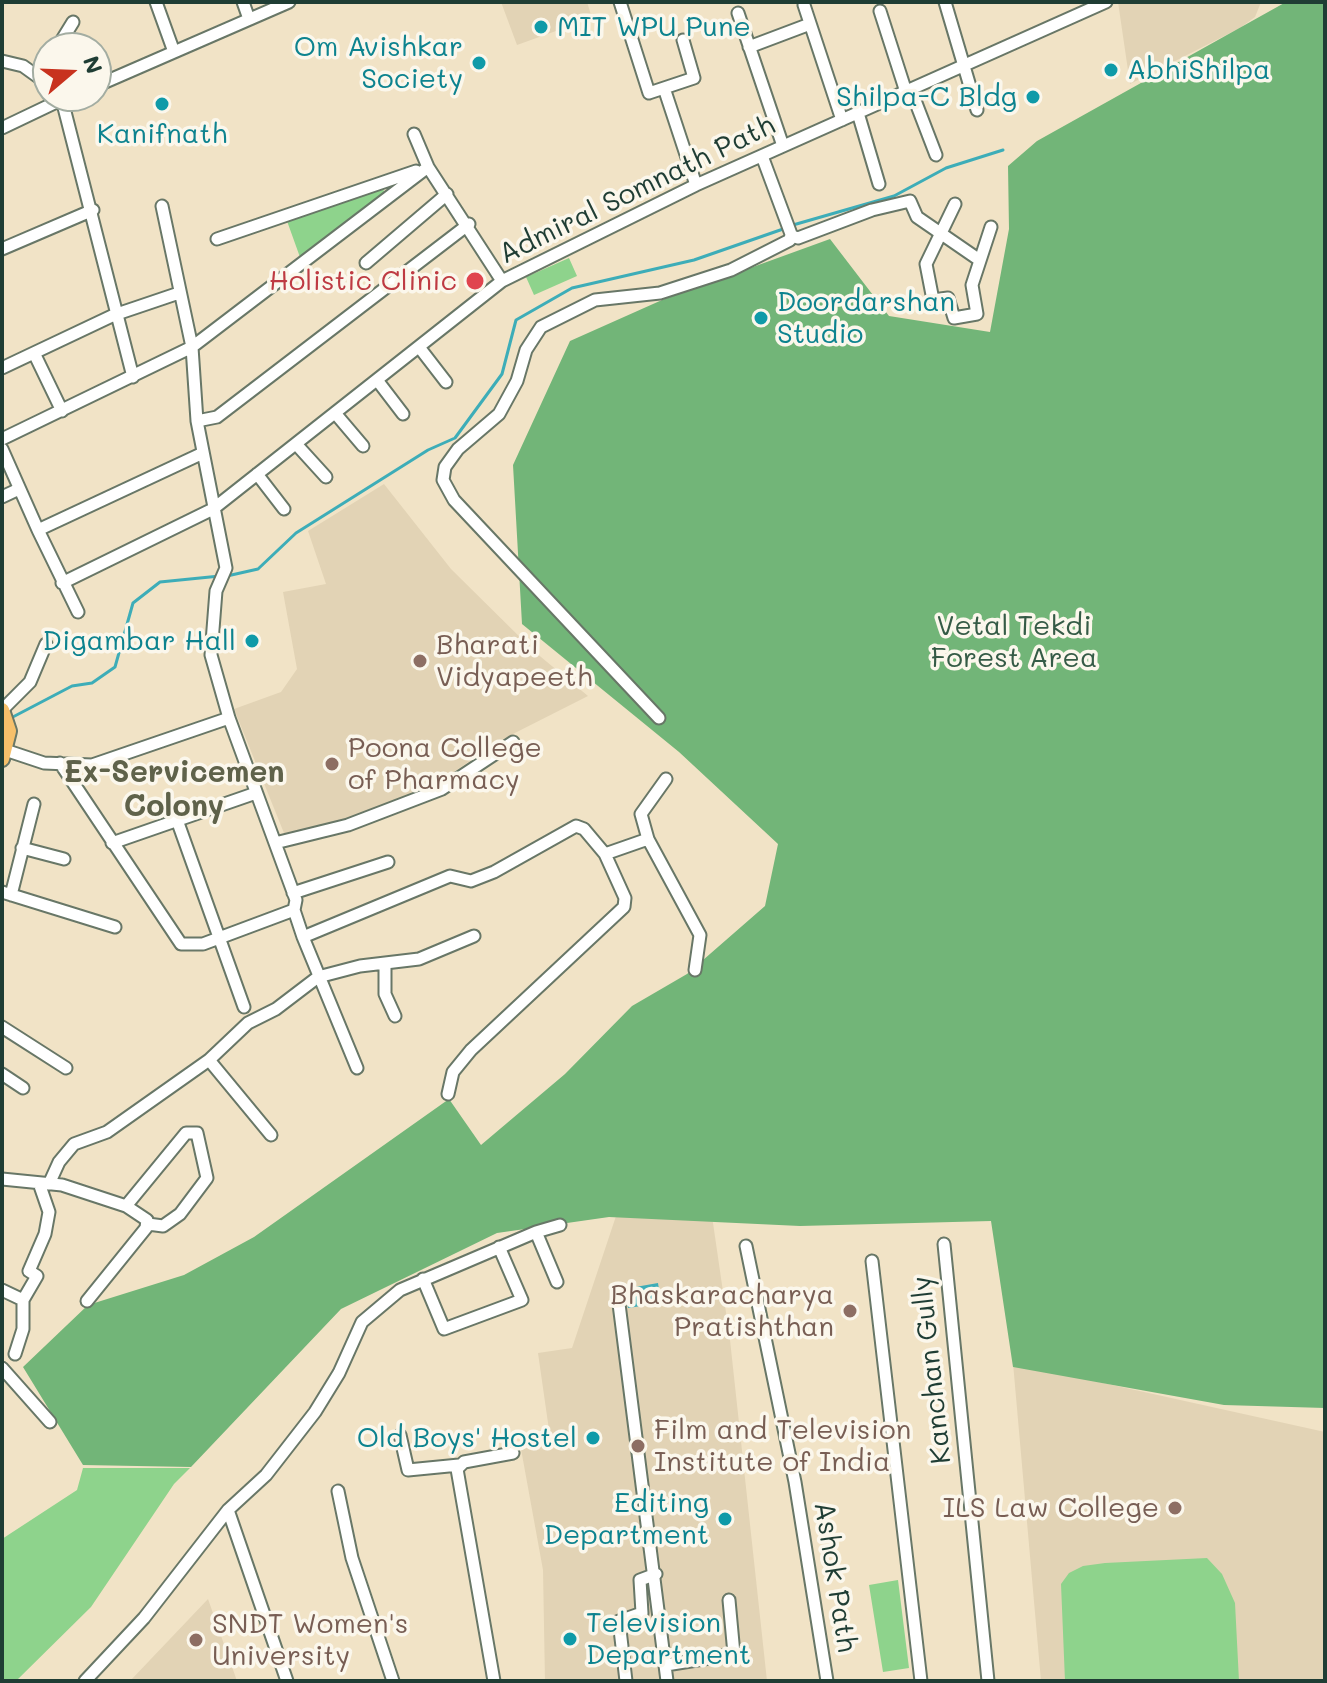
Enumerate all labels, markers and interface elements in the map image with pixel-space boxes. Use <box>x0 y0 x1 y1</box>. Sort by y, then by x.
place label: MIT WPU Pune <box>557 10 751 44</box>
marker: MIT WPU Pune <box>532 18 550 36</box>
place label: Om Avishkar Society <box>294 30 463 96</box>
north arrow <box>32 32 112 112</box>
text: N <box>77 52 110 77</box>
place label: AbhiShilpa <box>1127 53 1270 87</box>
marker: Om Avishkar Society <box>470 54 488 72</box>
marker: AbhiShilpa <box>1102 61 1120 79</box>
place label: Shilpa-C Bldg <box>836 80 1017 114</box>
marker: Shilpa-C Bldg <box>1024 88 1042 106</box>
marker: Kanifnath <box>153 95 171 113</box>
street label: Admiral Somnath Path <box>494 109 780 271</box>
place label: Kanifnath <box>97 117 227 151</box>
place label: Holistic Clinic <box>269 264 457 298</box>
marker: Holistic Clinic <box>464 270 486 292</box>
place label: Doordarshan Studio <box>777 285 955 351</box>
marker: Doordarshan Studio <box>752 309 770 327</box>
park label: Vetal Tekdi Forest Area <box>931 609 1097 675</box>
place label: Digambar Hall <box>42 624 236 658</box>
place label: Bharati Vidyapeeth <box>436 628 592 694</box>
marker: Digambar Hall <box>243 632 261 650</box>
marker: Bharati Vidyapeeth <box>411 652 429 670</box>
place label: Poona College of Pharmacy <box>348 731 542 797</box>
district label: Ex-Servicemen Colony <box>63 755 285 826</box>
marker: Poona College of Pharmacy <box>323 755 341 773</box>
street label: Kanchan Gully <box>905 1274 959 1466</box>
place label: Bhaskaracharya Pratishthan <box>610 1278 834 1344</box>
marker: Bhaskaracharya Pratishthan <box>841 1302 859 1320</box>
place label: Film and Television Institute of India <box>654 1413 911 1479</box>
place label: Old Boys' Hostel <box>357 1421 577 1455</box>
marker: Old Boys' Hostel <box>584 1429 602 1447</box>
marker: Film and Television Institute of India <box>629 1437 647 1455</box>
place label: Editing Department <box>544 1486 709 1552</box>
place label: ILS Law College <box>943 1491 1159 1525</box>
street label: Ashok Path <box>807 1499 863 1655</box>
marker: ILS Law College <box>1166 1499 1184 1517</box>
marker: Editing Department <box>716 1510 734 1528</box>
place label: Television Department <box>586 1606 751 1672</box>
place label: SNDT Women's University <box>212 1607 408 1673</box>
marker: Television Department <box>561 1630 579 1648</box>
marker: SNDT Women's University <box>187 1631 205 1649</box>

